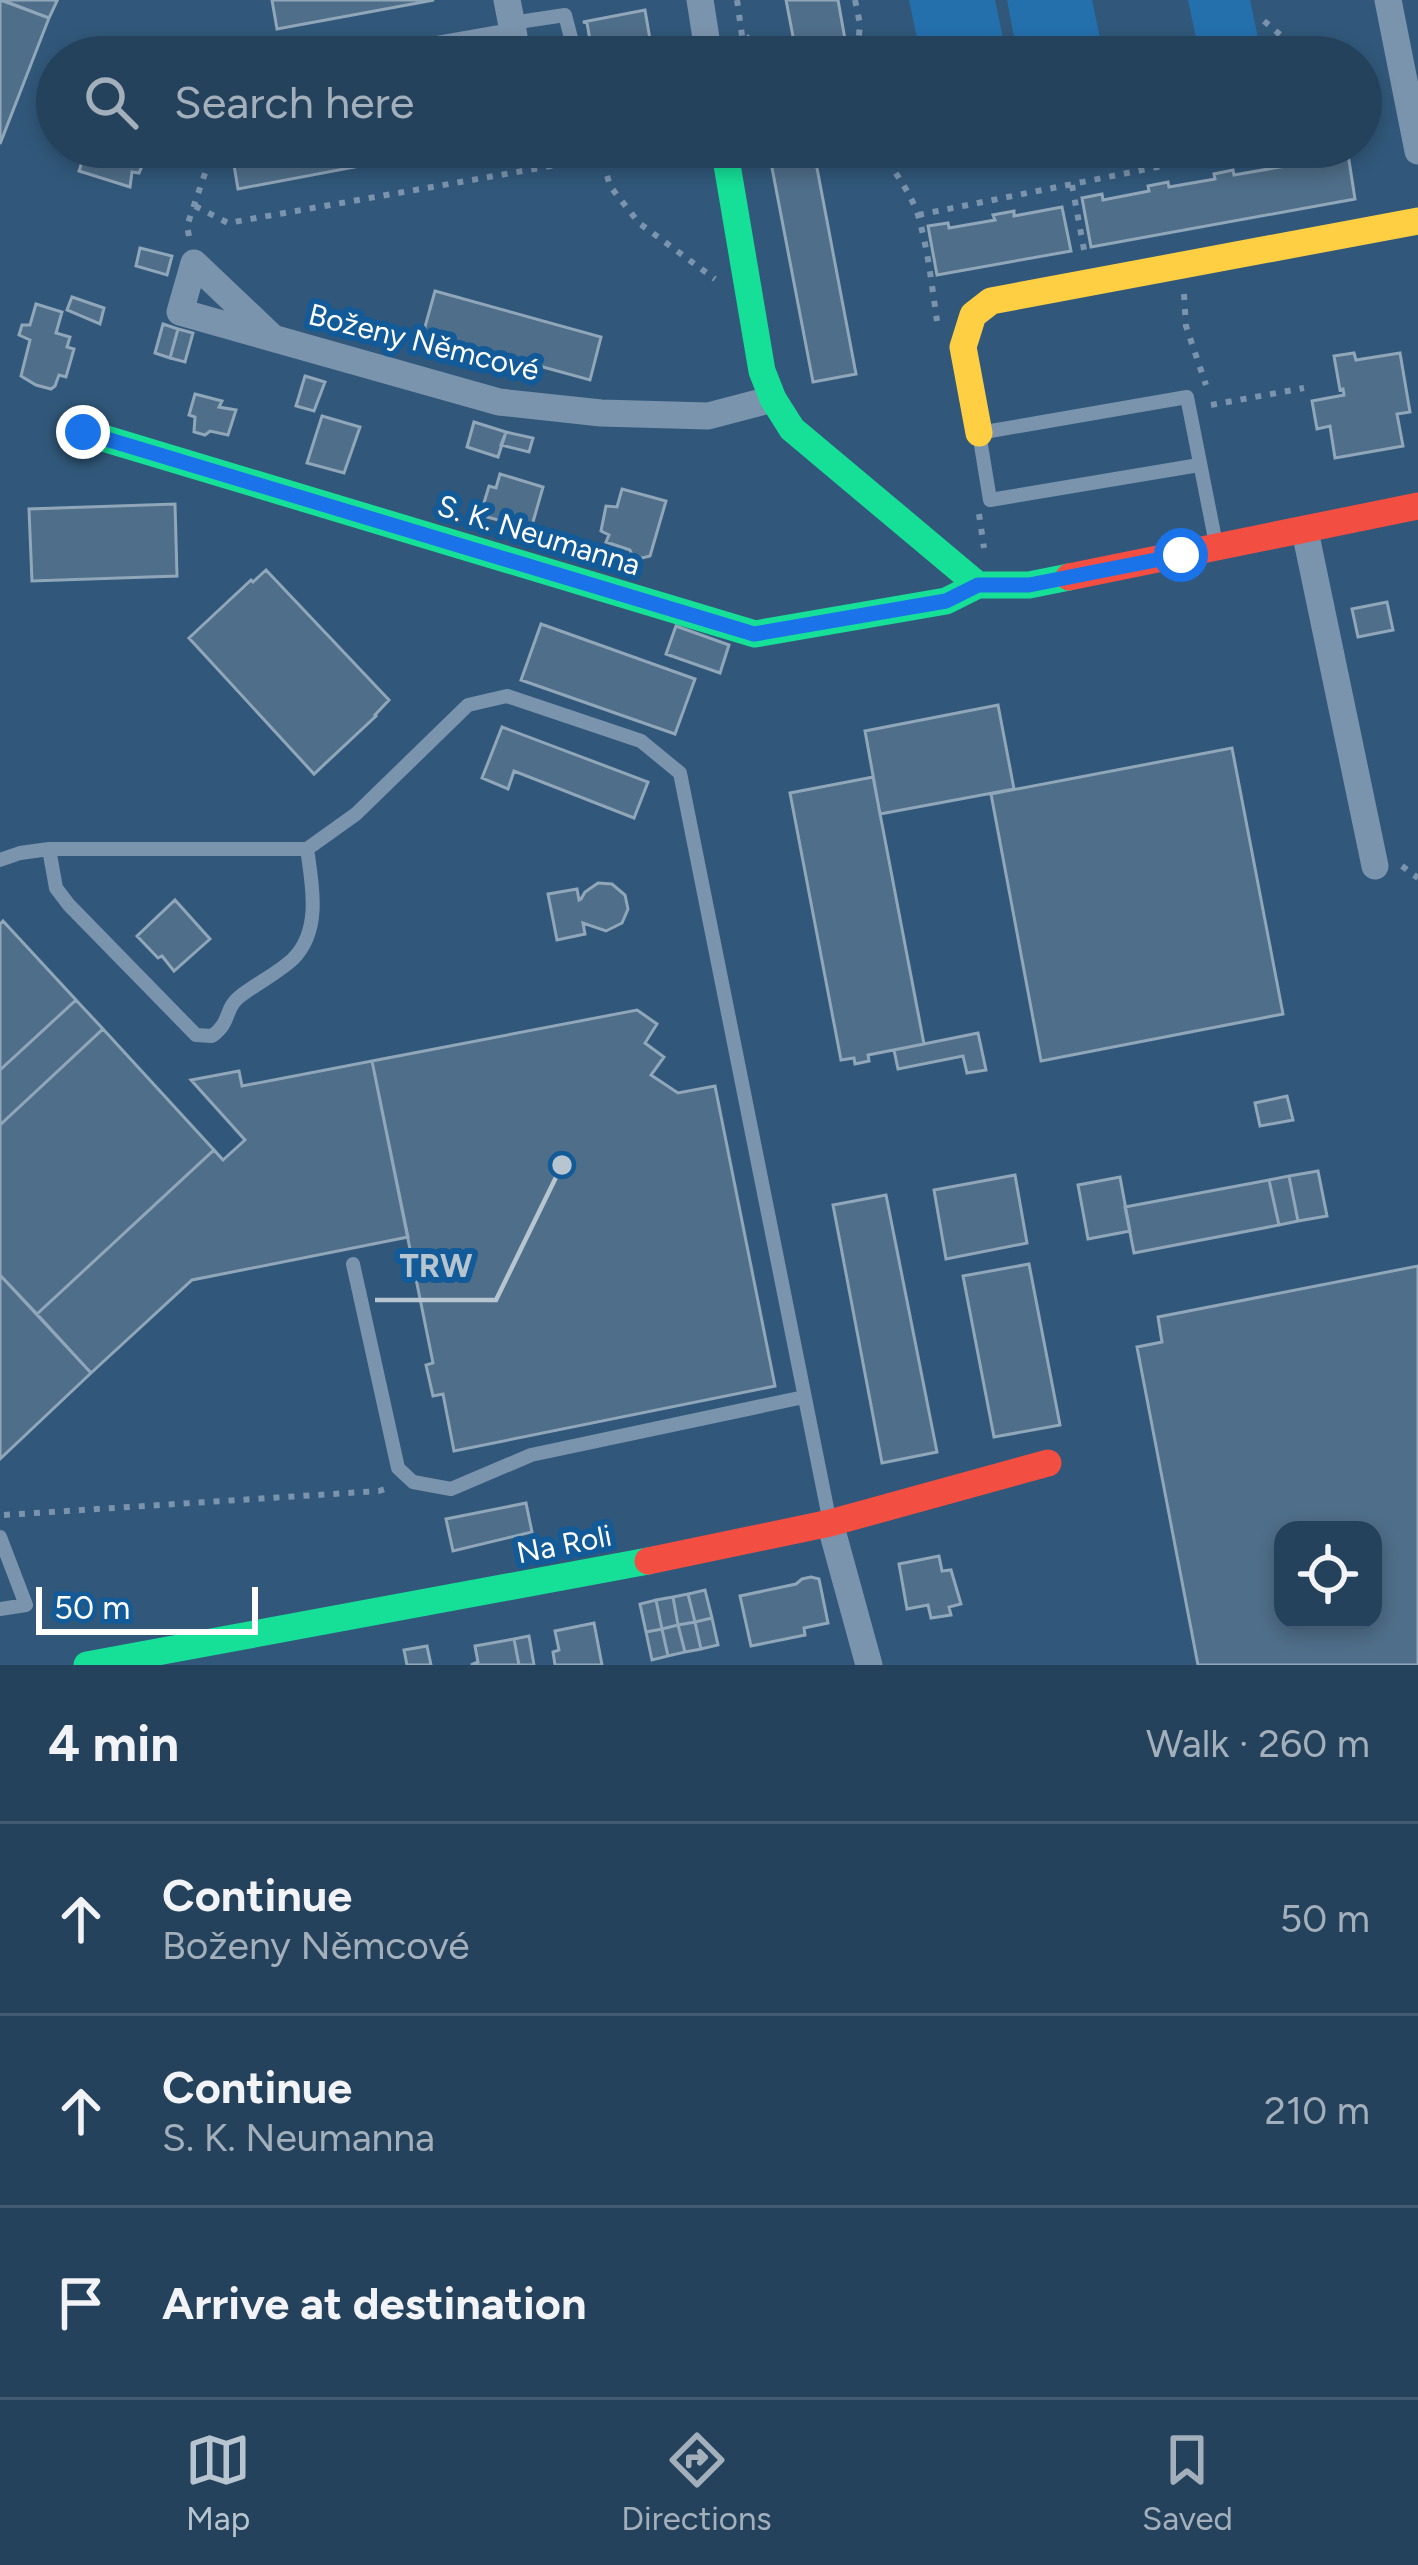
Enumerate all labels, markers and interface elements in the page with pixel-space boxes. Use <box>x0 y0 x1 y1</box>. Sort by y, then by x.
search box <box>36 36 1382 168</box>
icon: search <box>78 69 144 135</box>
text: Search here <box>174 75 414 129</box>
street label: Boženy Němcové <box>305 295 543 389</box>
route end <box>56 405 110 459</box>
street label: S. K. Neumanna <box>433 487 645 583</box>
route start <box>1154 528 1208 582</box>
callout: TRW <box>375 1231 496 1300</box>
text: TRW <box>399 1246 473 1285</box>
street label: Na Roli <box>514 1517 614 1571</box>
map controls <box>1274 1521 1382 1629</box>
button: locate <box>1274 1521 1382 1629</box>
scale bar <box>36 1581 258 1634</box>
text: 50 m <box>54 1588 130 1627</box>
text: 4 min <box>48 1713 179 1774</box>
text: Walk · 260 m <box>1146 1720 1370 1767</box>
text: Continue <box>162 1868 352 1922</box>
icon: ahead <box>48 1886 114 1952</box>
text: 50 m <box>1280 1895 1370 1942</box>
text: Boženy Němcové <box>162 1922 470 1969</box>
text: Continue <box>162 2060 352 2114</box>
icon: ahead <box>48 2078 114 2144</box>
text: 210 m <box>1264 2087 1370 2134</box>
text: S. K. Neumanna <box>162 2114 435 2161</box>
icon: arrive <box>48 2270 114 2336</box>
text: Arrive at destination <box>162 2276 586 2330</box>
tab: Map <box>185 2427 251 2538</box>
tab: Directions <box>621 2427 772 2538</box>
tab: Saved <box>1142 2427 1233 2538</box>

